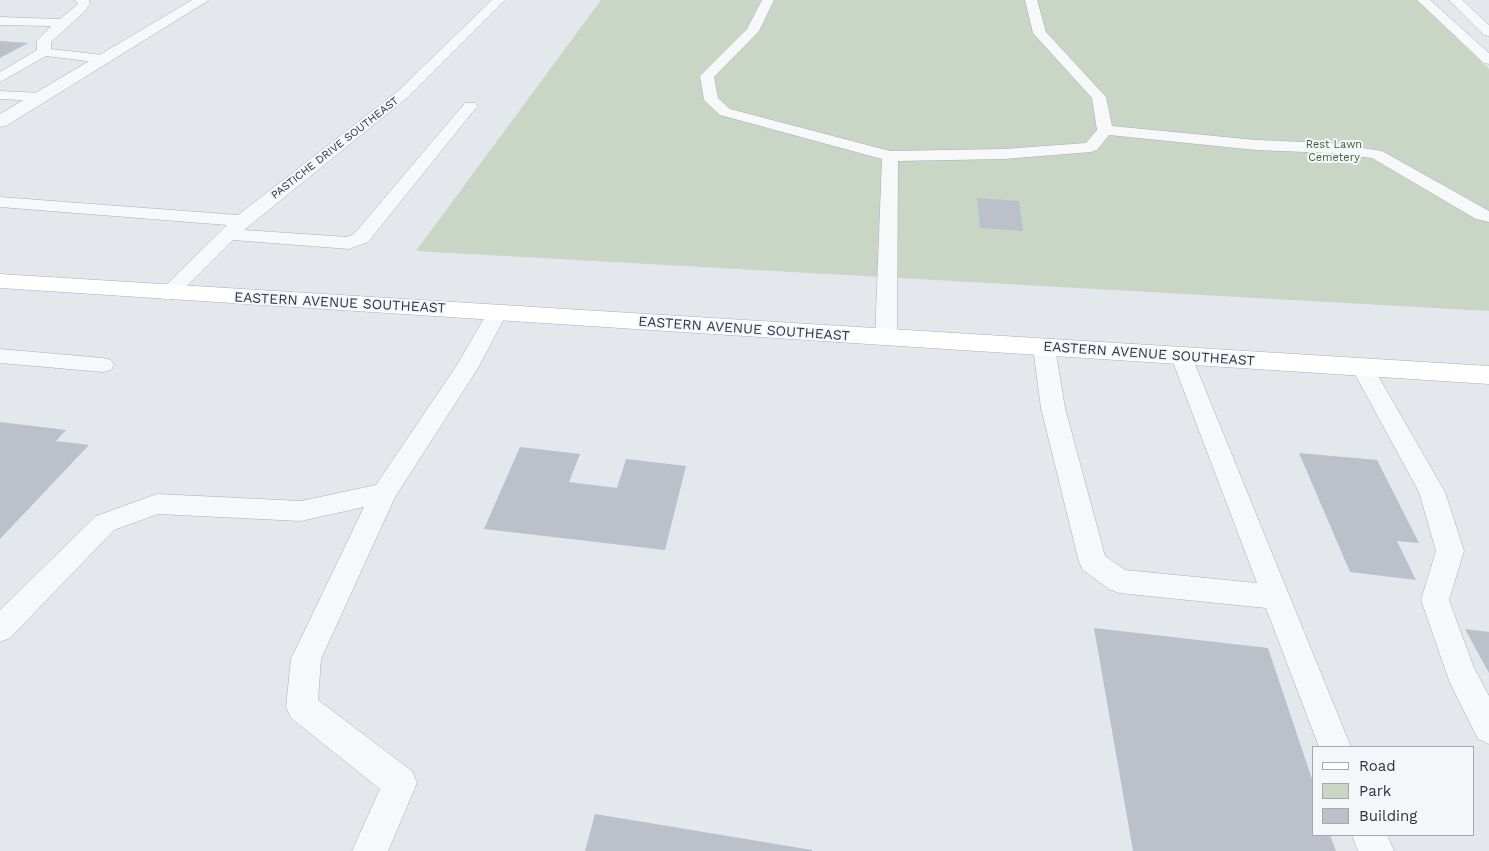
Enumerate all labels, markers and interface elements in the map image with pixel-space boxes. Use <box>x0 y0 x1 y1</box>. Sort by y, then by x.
street label: PASTICHE DRIVE SOUTHEAST <box>269 94 401 202</box>
park label: Rest Lawn Cemetery <box>1306 138 1362 164</box>
street label: EASTERN AVENUE SOUTHEAST <box>234 289 446 317</box>
street label: EASTERN AVENUE SOUTHEAST <box>638 313 850 345</box>
street label: EASTERN AVENUE SOUTHEAST <box>1043 338 1255 370</box>
legend <box>1312 746 1474 836</box>
text: Road <box>1359 757 1396 775</box>
text: Park <box>1359 782 1391 800</box>
text: Building <box>1359 807 1417 825</box>

